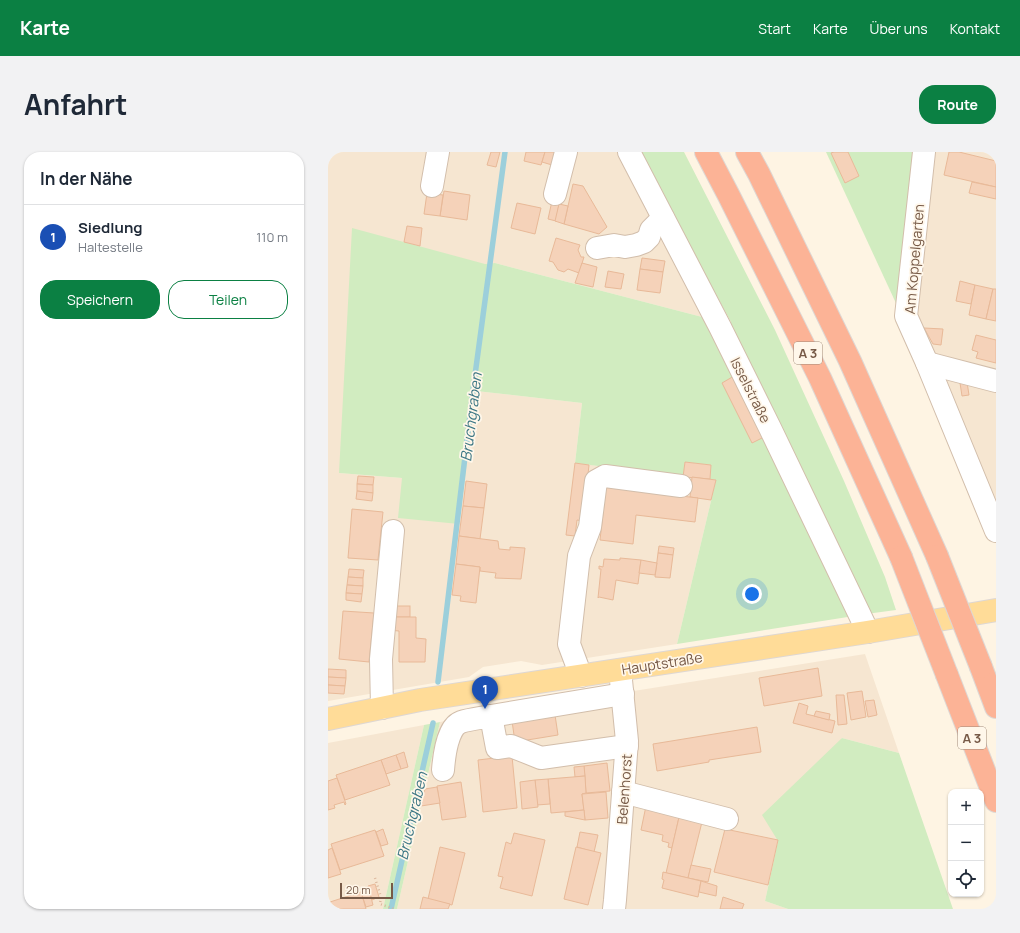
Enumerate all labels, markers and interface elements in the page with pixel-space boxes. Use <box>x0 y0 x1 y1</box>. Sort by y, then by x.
text: Karte <box>20 15 70 41</box>
text: Start <box>758 19 791 38</box>
text: Karte <box>813 19 848 38</box>
text: Über uns <box>870 19 928 38</box>
text: Kontakt <box>950 19 1000 38</box>
text: Anfahrt <box>24 85 127 123</box>
button: Route <box>919 85 996 124</box>
text: In der Nähe <box>40 167 133 190</box>
street label: Am Koppelgarten <box>900 203 928 315</box>
text: Siedlung <box>78 217 143 238</box>
text: 1 <box>50 228 56 246</box>
text: 110 m <box>256 228 288 246</box>
text: Haltestelle <box>78 238 143 256</box>
button: Speichern <box>40 280 160 319</box>
button: Teilen <box>168 280 288 319</box>
road number: A 3 <box>794 342 822 364</box>
street label: Isselstraße <box>726 354 776 426</box>
water label: Bruchgraben <box>455 370 487 463</box>
your location <box>742 584 762 604</box>
street label: Hauptstraße <box>620 647 704 679</box>
pin: 1 <box>472 676 498 709</box>
road number: A 3 <box>958 727 986 749</box>
street label: Belenhorst <box>612 753 636 825</box>
water label: Bruchgraben <box>392 769 433 862</box>
map controls <box>948 789 984 897</box>
button: + <box>948 789 984 825</box>
button: − <box>948 825 984 861</box>
button: locate <box>948 861 984 897</box>
scale bar <box>340 881 393 900</box>
text: 20 m <box>346 882 371 897</box>

